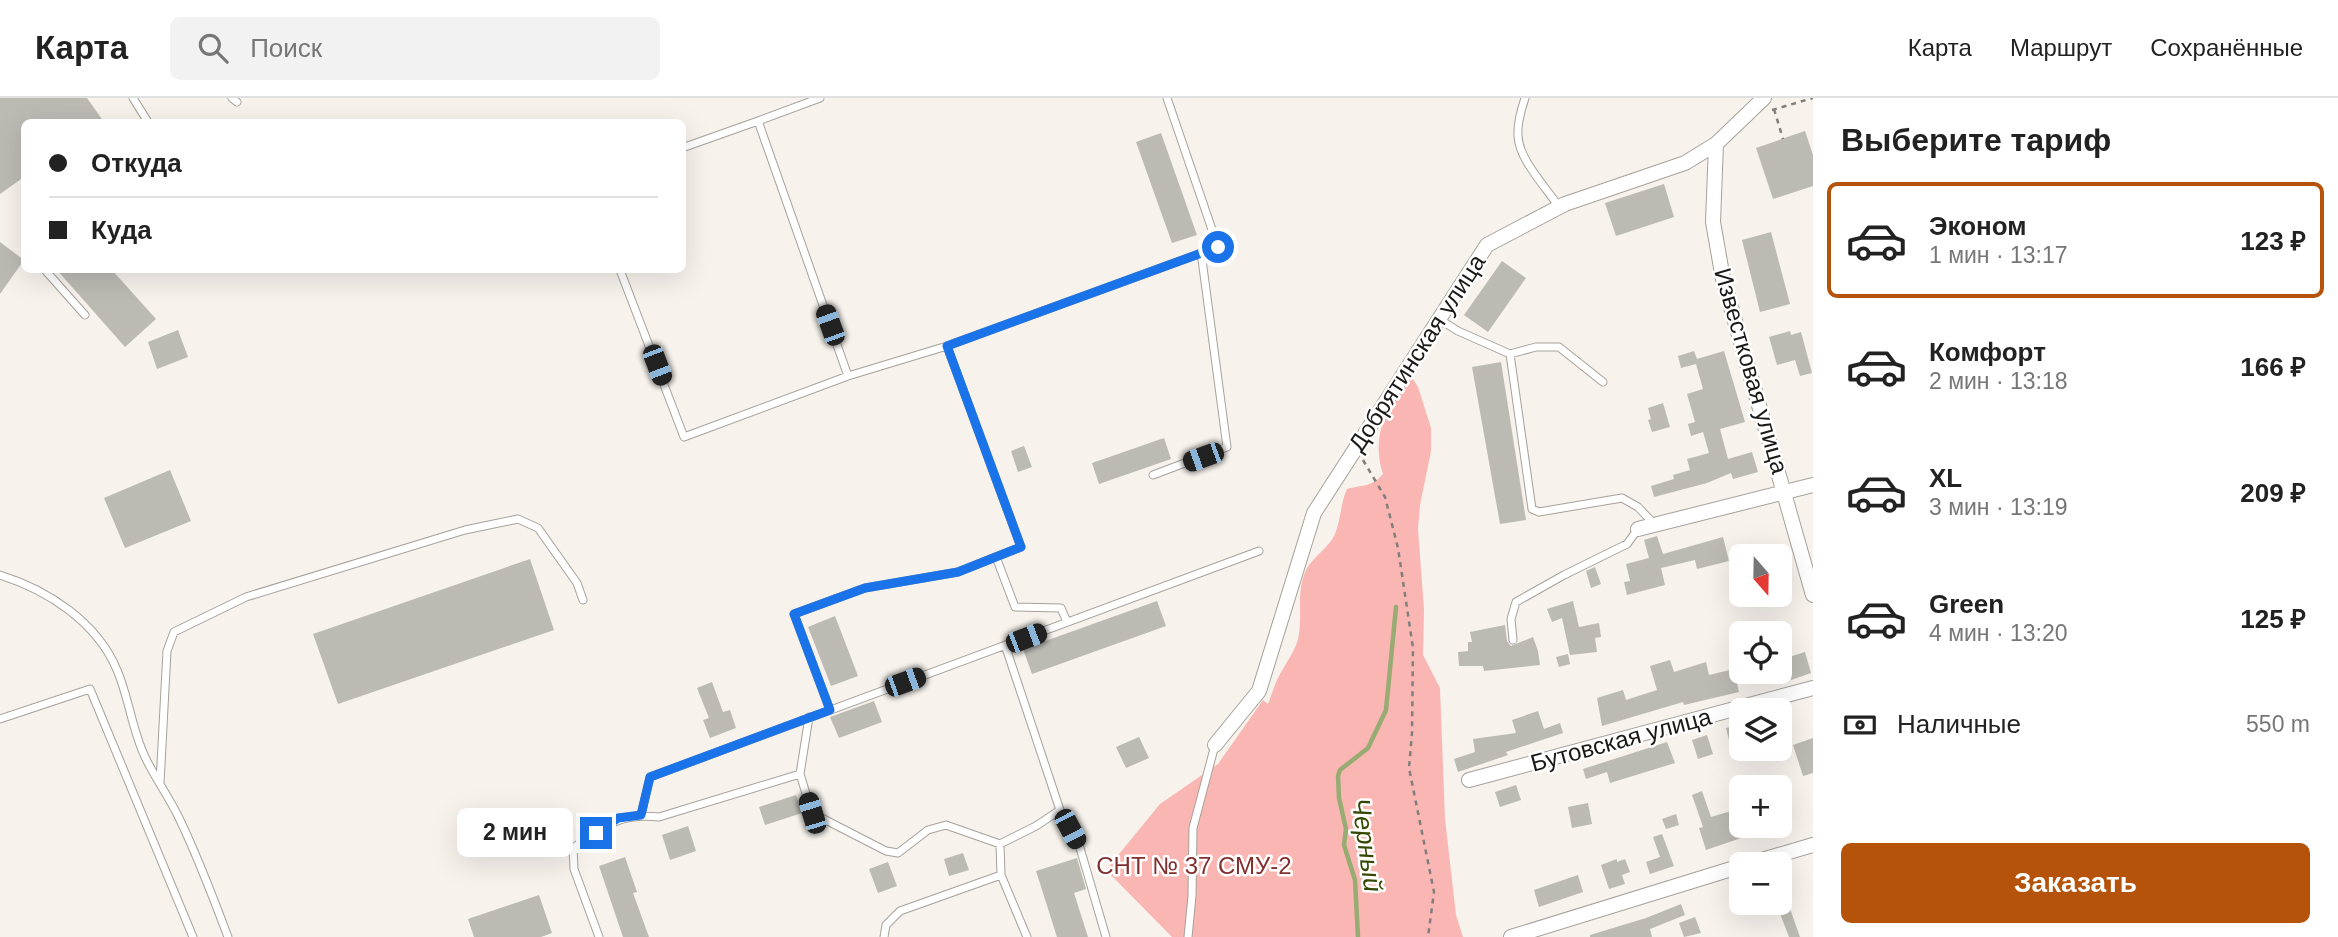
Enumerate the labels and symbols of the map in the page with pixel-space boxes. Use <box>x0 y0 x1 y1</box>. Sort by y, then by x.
route start <box>1202 231 1234 263</box>
street label: Добрятинская улица <box>1343 249 1491 456</box>
street label: Известковая улица <box>1709 265 1794 477</box>
car <box>813 302 848 348</box>
car <box>640 342 675 388</box>
car <box>1180 440 1227 474</box>
north arrow <box>1729 544 1792 607</box>
car <box>1003 621 1050 655</box>
car <box>882 665 929 699</box>
street label: Бутовская улица <box>1528 702 1715 777</box>
car <box>796 790 829 836</box>
water label: Черный <box>1346 796 1388 894</box>
car <box>1051 806 1090 852</box>
callout: 2 мин <box>456 808 572 858</box>
route end <box>580 817 612 849</box>
park label: СНТ № 37 СМУ-2 <box>1096 852 1292 879</box>

